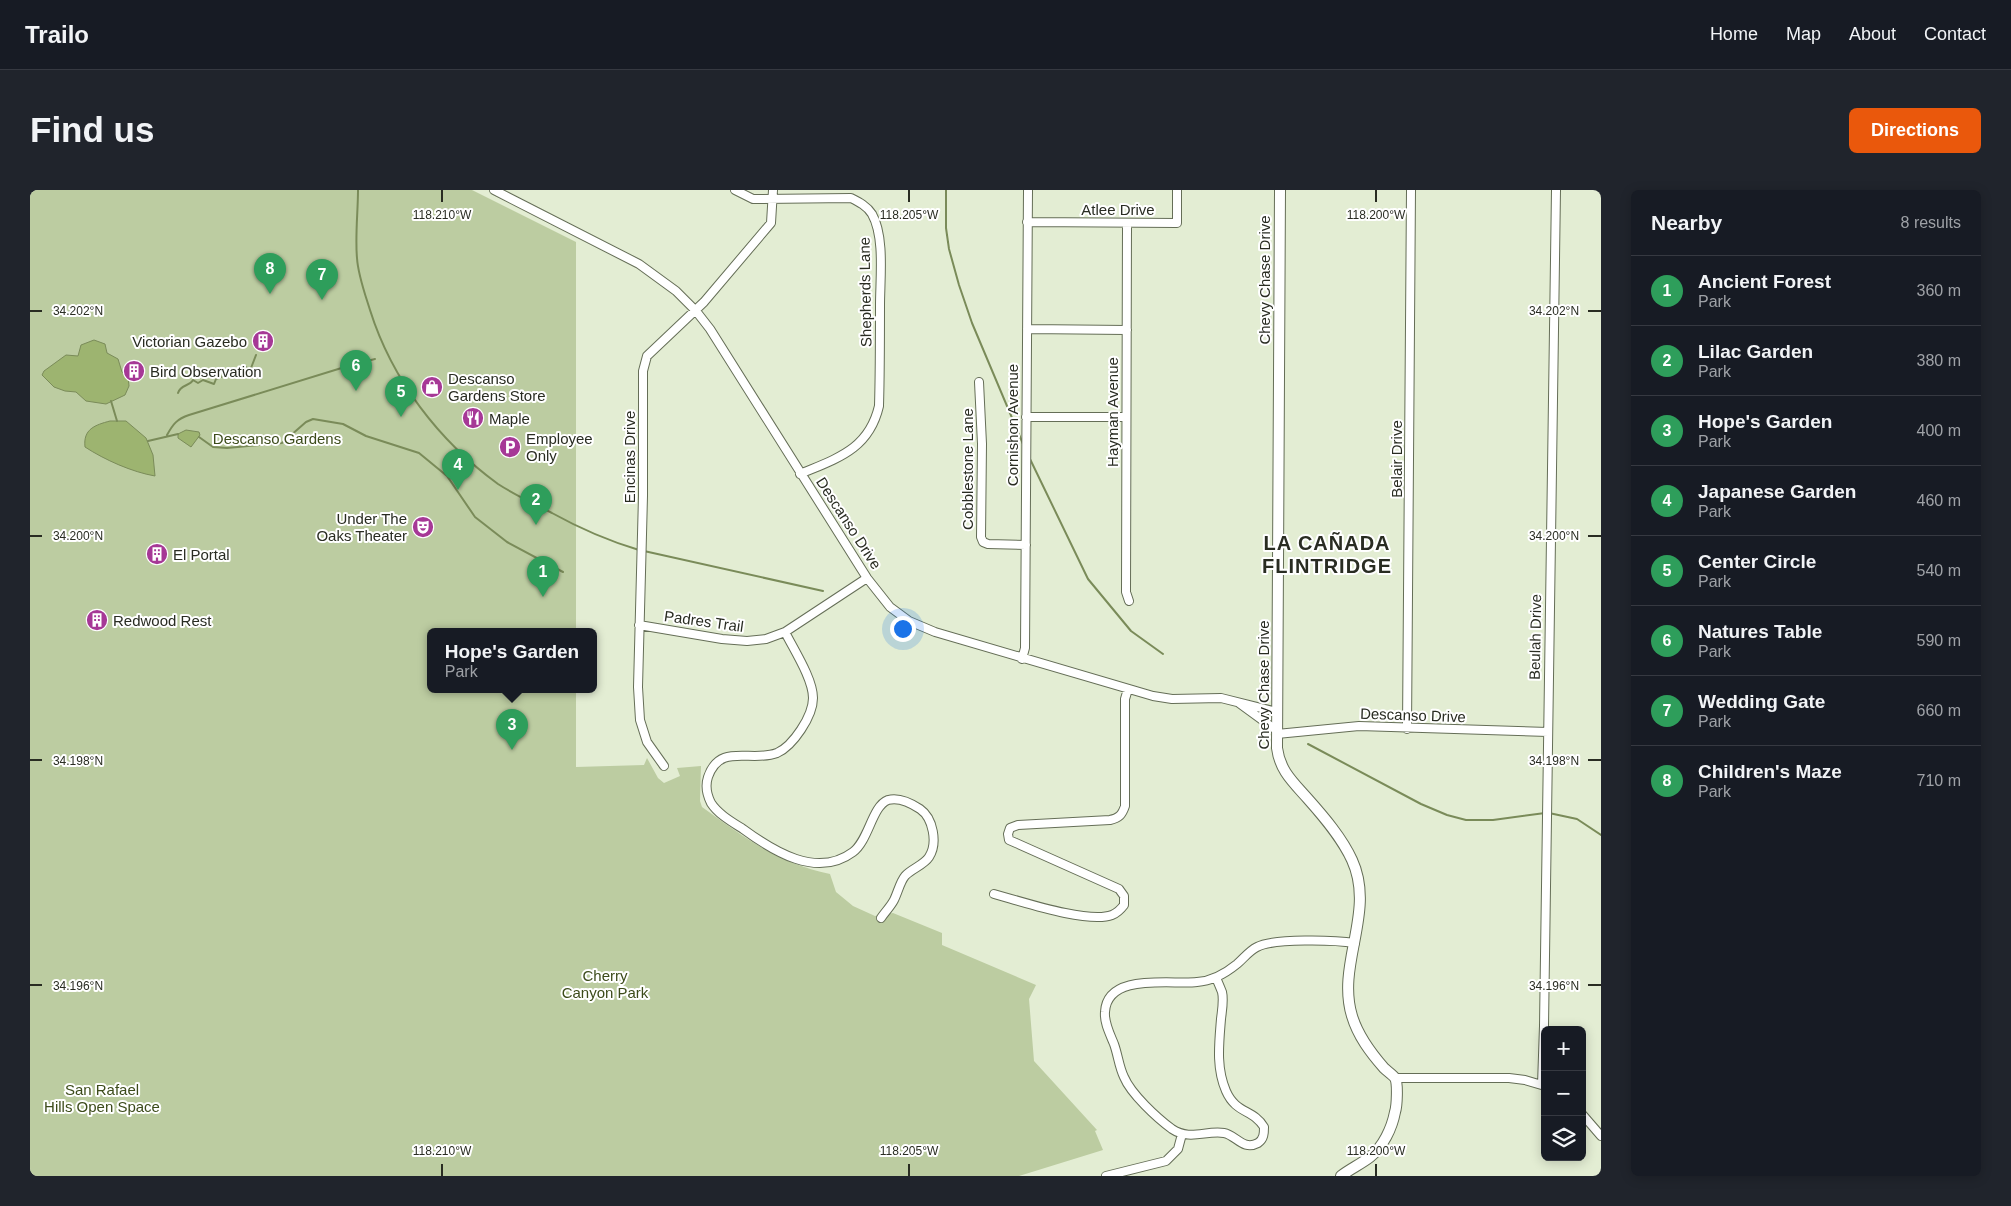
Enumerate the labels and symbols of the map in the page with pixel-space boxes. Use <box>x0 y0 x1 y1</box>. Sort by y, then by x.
street label: Atlee Drive <box>1081 201 1155 218</box>
text: 118.210°W <box>413 208 472 222</box>
text: 118.205°W <box>880 208 939 222</box>
text: 118.200°W <box>1347 208 1406 222</box>
street label: Chevy Chase Drive <box>1256 215 1273 345</box>
street label: Shepherds Lane <box>856 237 874 347</box>
pin: 8 <box>254 253 286 294</box>
pin: 7 <box>306 259 338 300</box>
text: 34.202°N <box>53 304 103 318</box>
text: 34.202°N <box>1529 304 1579 318</box>
building icon: Victorian Gazebo <box>251 329 275 353</box>
place label: Victorian Gazebo <box>132 333 247 350</box>
pin: 6 <box>340 350 372 391</box>
street label: Hayman Avenue <box>1104 357 1121 467</box>
building icon: Bird Observation <box>122 359 146 383</box>
place label: Bird Observation <box>150 363 262 380</box>
street label: Cornishon Avenue <box>1004 364 1021 486</box>
place label: Descanso Gardens Store <box>448 370 546 404</box>
shop icon: Descanso Gardens Store <box>420 375 444 399</box>
pin: 5 <box>385 376 417 417</box>
restaurant icon: Maple <box>461 406 485 430</box>
street label: Cobblestone Lane <box>959 408 976 530</box>
place label: Maple <box>489 410 530 427</box>
street label: Encinas Drive <box>621 411 638 503</box>
street label: Belair Drive <box>1388 420 1405 498</box>
park label: Descanso Gardens <box>213 430 341 447</box>
place label: Employee Only <box>526 430 593 464</box>
parking icon: Employee Only <box>498 435 522 459</box>
pin: 4 <box>442 449 474 490</box>
street label: Descanso Drive <box>813 474 885 572</box>
pin: 2 <box>520 484 552 525</box>
place label: Under The Oaks Theater <box>316 510 407 544</box>
theatre icon: Under The Oaks Theater <box>411 515 435 539</box>
text: 34.200°N <box>53 529 103 543</box>
text: 34.200°N <box>1529 529 1579 543</box>
district label: LA CAÑADA FLINTRIDGE <box>1262 532 1392 577</box>
building icon: El Portal <box>145 542 169 566</box>
place label: El Portal <box>173 546 230 563</box>
pin: 1 <box>527 556 559 597</box>
street label: Beulah Drive <box>1526 594 1544 680</box>
street label: Padres Trail <box>663 607 745 635</box>
building icon: Redwood Rest <box>85 608 109 632</box>
place label: Redwood Rest <box>113 612 212 629</box>
your location <box>890 616 916 642</box>
street label: Chevy Chase Drive <box>1255 620 1272 750</box>
street label: Descanso Drive <box>1360 705 1466 725</box>
pin: 3 <box>496 709 528 750</box>
text: 34.198°N <box>53 754 103 768</box>
text: 34.198°N <box>1529 754 1579 768</box>
park label: Cherry Canyon Park <box>562 967 649 1001</box>
text: 34.196°N <box>53 979 103 993</box>
text: 34.196°N <box>1529 979 1579 993</box>
park label: San Rafael Hills Open Space <box>44 1081 160 1115</box>
text: 118.210°W <box>413 1144 472 1158</box>
text: 118.205°W <box>880 1144 939 1158</box>
text: 118.200°W <box>1347 1144 1406 1158</box>

